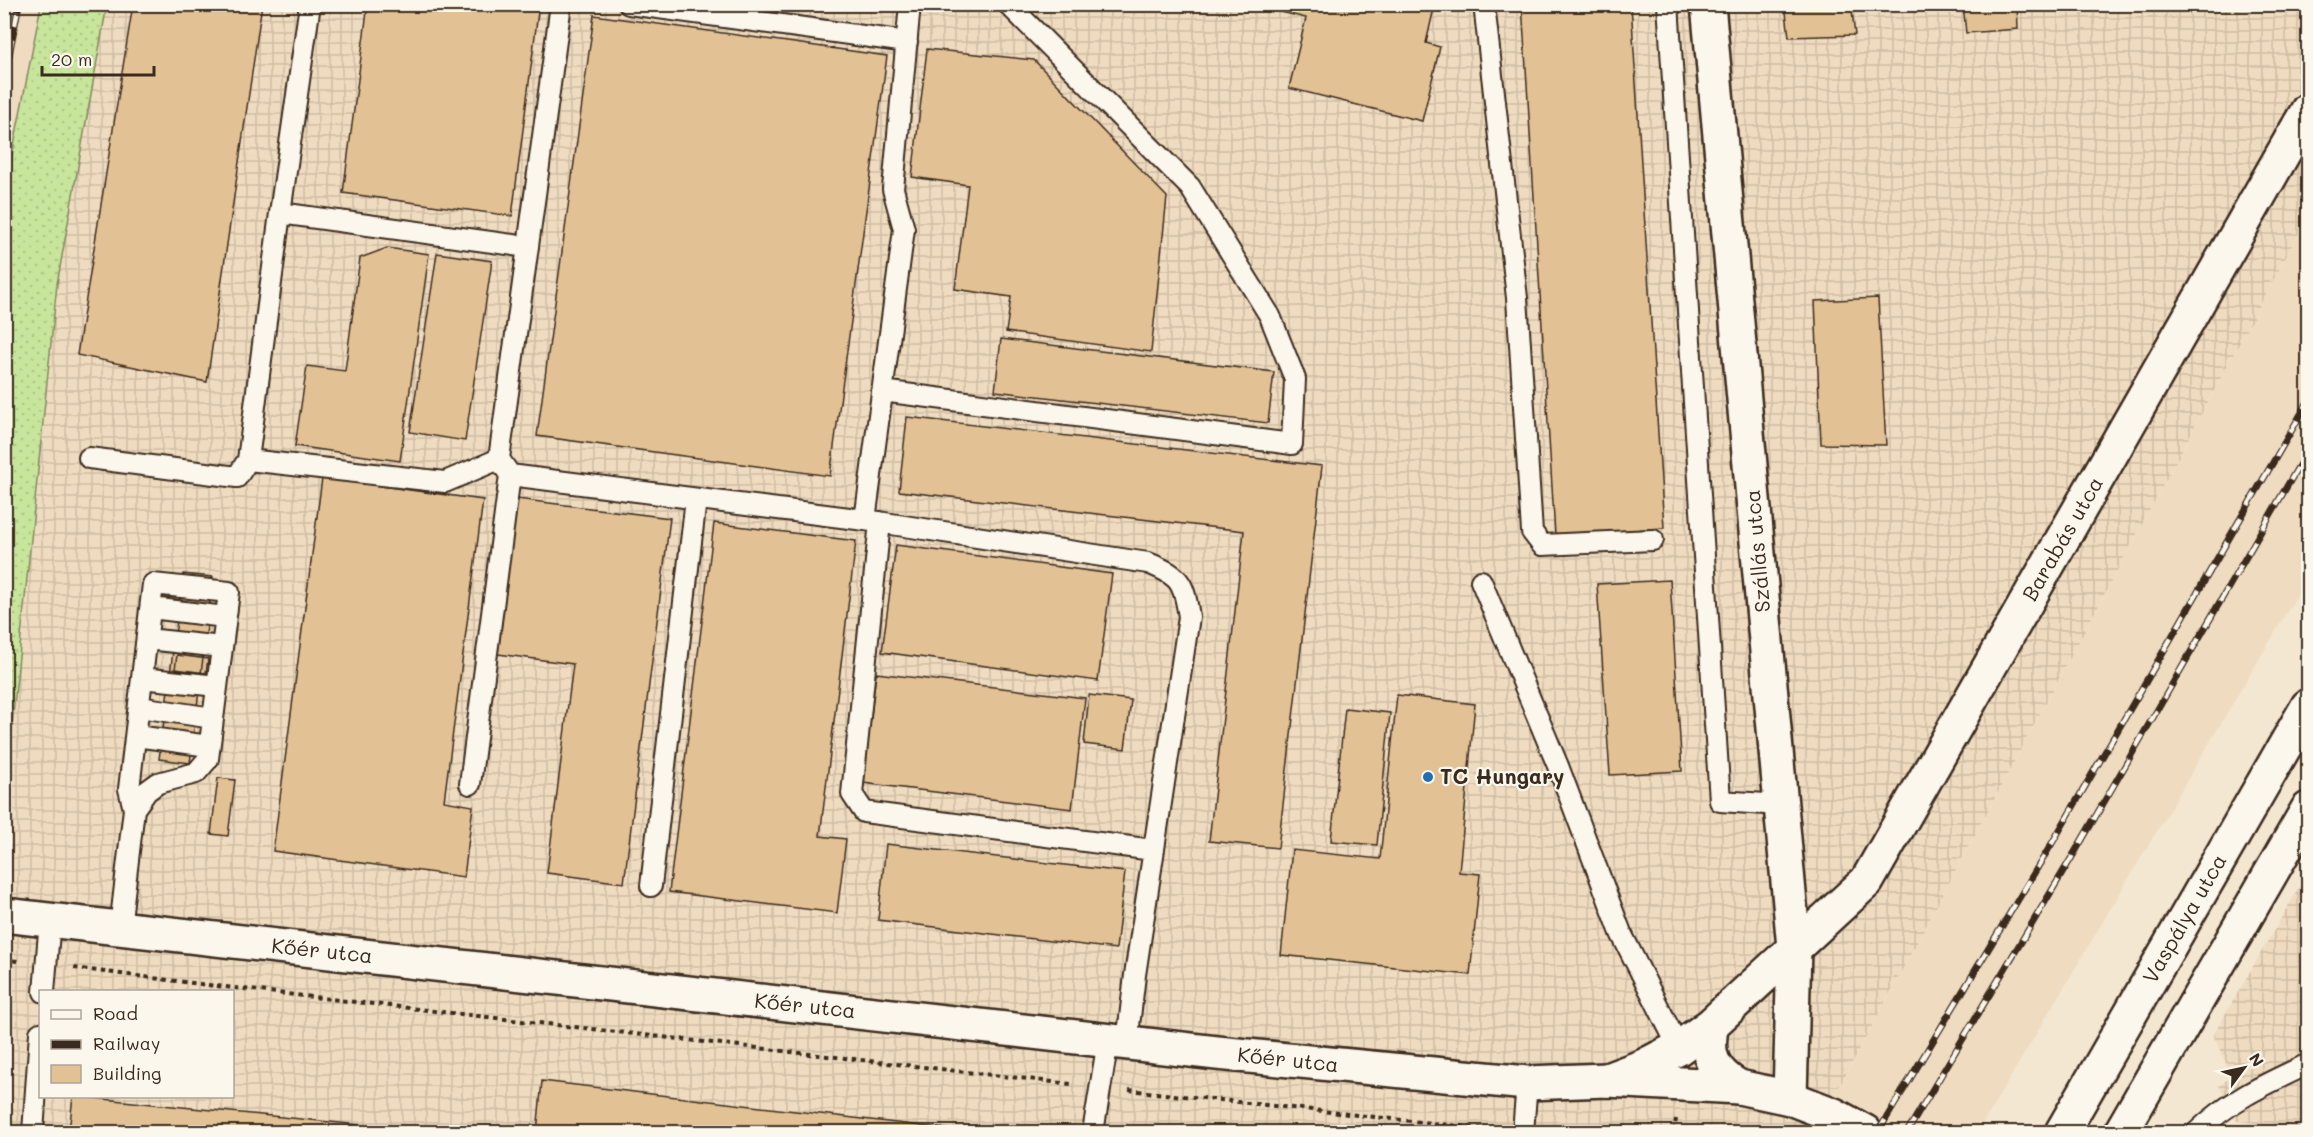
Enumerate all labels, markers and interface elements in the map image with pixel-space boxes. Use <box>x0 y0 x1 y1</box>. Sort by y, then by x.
scale bar <box>42 39 154 77</box>
text: 20 m <box>51 47 92 71</box>
street label: Barabás utca <box>2015 471 2108 605</box>
street label: Szállás utca <box>1738 489 1775 614</box>
place label: TC Hungary <box>1440 762 1564 790</box>
marker: TC Hungary <box>1421 770 1435 784</box>
street label: Vaspálya utca <box>2136 849 2232 988</box>
street label: Kőér utca <box>270 931 374 968</box>
street label: Kőér utca <box>753 986 857 1023</box>
legend <box>39 990 234 1098</box>
text: Road <box>93 1001 138 1025</box>
text: Railway <box>93 1031 160 1055</box>
north arrow <box>2214 1038 2274 1098</box>
street label: Kőér utca <box>1236 1040 1340 1077</box>
text: N <box>2245 1049 2269 1070</box>
text: Building <box>93 1061 161 1085</box>

